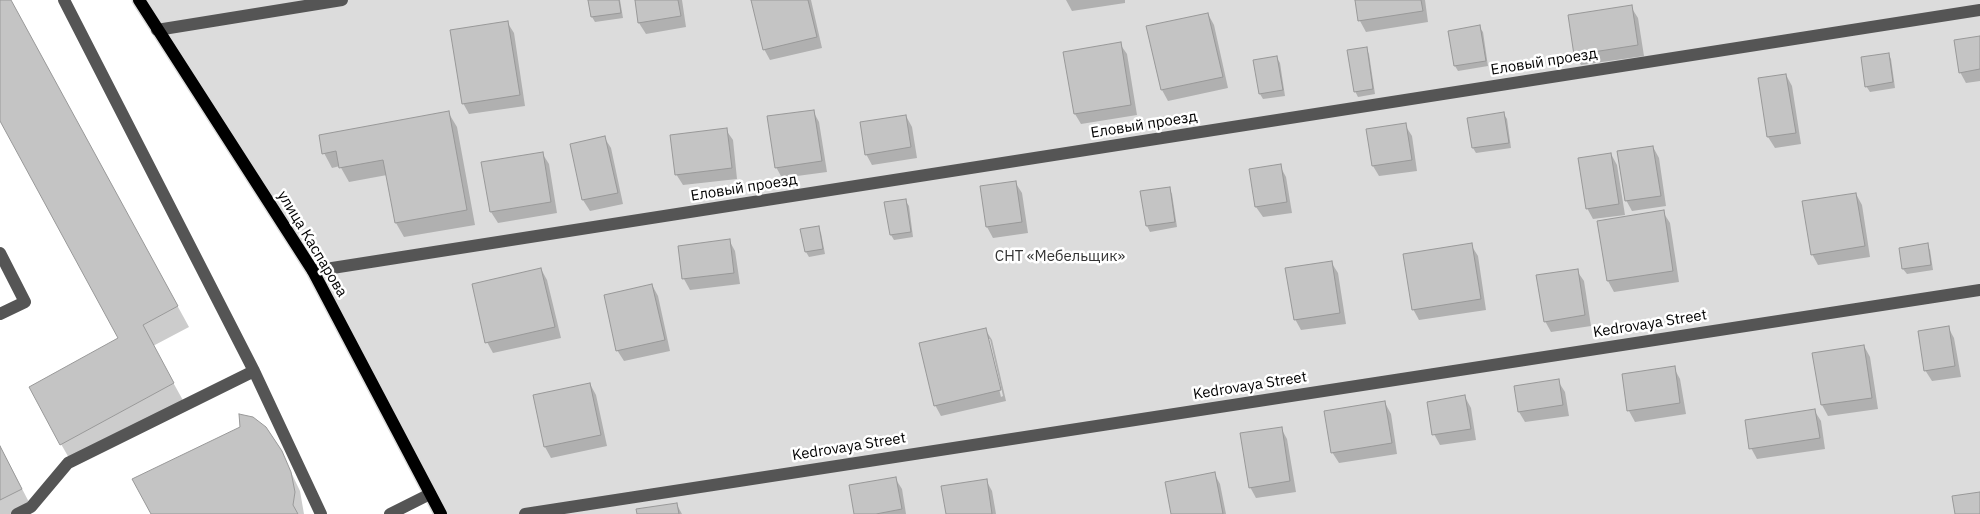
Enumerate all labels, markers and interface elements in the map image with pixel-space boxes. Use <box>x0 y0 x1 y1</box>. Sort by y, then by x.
street label: Еловый проезд <box>1489 45 1599 79</box>
street label: Еловый проезд <box>1089 108 1199 142</box>
street label: Еловый проезд <box>689 171 799 205</box>
street label: улица Каспарова <box>273 188 351 300</box>
park label: СНТ «Мебельщик» <box>995 248 1125 266</box>
street label: Kedrovaya Street <box>1592 306 1708 342</box>
street label: Kedrovaya Street <box>1192 368 1308 404</box>
street label: Kedrovaya Street <box>791 429 907 465</box>

